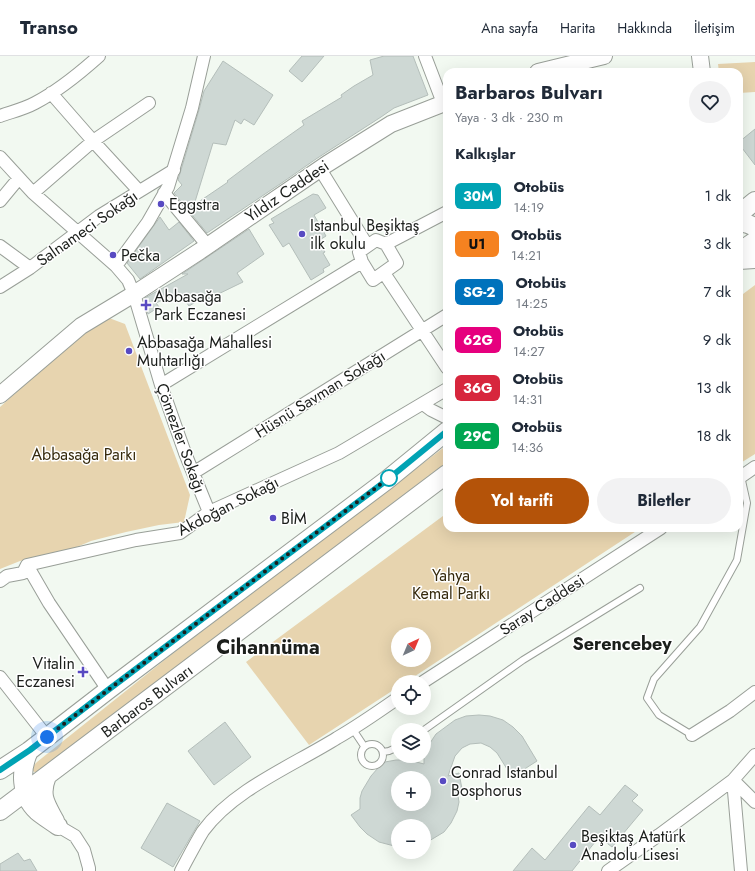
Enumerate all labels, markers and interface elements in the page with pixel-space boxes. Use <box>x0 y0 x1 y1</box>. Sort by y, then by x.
text: Transo <box>20 14 78 41</box>
text: Ana sayfa <box>481 18 538 38</box>
text: Harita <box>560 18 595 38</box>
text: Hakkında <box>617 18 672 38</box>
text: İletişim <box>694 18 735 38</box>
text: Barbaros Bulvarı <box>455 79 603 106</box>
button: heart <box>689 81 731 123</box>
text: Yaya · 3 dk · 230 m <box>455 108 563 127</box>
text: Kalkışlar <box>455 143 516 165</box>
street label: Yıldız Caddesi <box>240 154 334 228</box>
text: Otobüs <box>513 176 564 198</box>
street label: Salnameci Sokağı <box>32 184 142 272</box>
text: 1 dk <box>705 185 731 207</box>
text: 30M <box>463 186 493 206</box>
place label: Eggstra <box>169 193 220 216</box>
text: 14:19 <box>513 198 544 217</box>
marker: Eggstra <box>156 199 166 209</box>
place label: Istanbul Beşiktaş ilk okulu <box>310 214 419 255</box>
text: Otobüs <box>511 224 562 246</box>
marker: Istanbul Beşiktaş ilk okulu <box>297 229 307 239</box>
text: 3 dk <box>703 233 731 255</box>
text: U1 <box>469 234 485 254</box>
place label: Pečka <box>121 244 160 267</box>
text: 14:21 <box>511 246 542 265</box>
marker: Pečka <box>108 250 118 260</box>
text: Otobüs <box>515 272 566 294</box>
text: 7 dk <box>703 281 731 303</box>
text: SG-2 <box>463 282 495 302</box>
place label: Abbasağa Park Eczanesi <box>154 285 246 326</box>
text: 14:25 <box>515 294 548 313</box>
marker: Abbasağa Park Eczanesi <box>141 300 151 310</box>
text: Otobüs <box>513 320 564 342</box>
text: 9 dk <box>703 329 731 351</box>
text: 62G <box>463 330 493 350</box>
place label: Abbasağa Mahallesi Muhtarlığı <box>137 331 272 372</box>
text: 14:27 <box>513 342 545 361</box>
street label: Hüsnü Savman Sokağı <box>250 344 390 444</box>
marker: Abbasağa Mahallesi Muhtarlığı <box>124 346 134 356</box>
text: Otobüs <box>512 368 563 390</box>
text: 13 dk <box>696 377 731 399</box>
text: 36G <box>463 378 492 398</box>
street label: Çömezler Sokağı <box>150 380 212 496</box>
text: 14:31 <box>512 390 543 409</box>
text: Otobüs <box>511 416 562 438</box>
text: 18 dk <box>696 425 731 447</box>
text: 29C <box>463 426 491 446</box>
text: 14:36 <box>511 438 543 457</box>
park label: Abbasağa Parkı <box>32 443 136 466</box>
unlabelled marker <box>380 469 398 487</box>
street label: Akdoğan Sokağı <box>173 471 283 541</box>
button: Yol tarifi <box>455 478 589 524</box>
button: Biletler <box>597 478 731 524</box>
place label: BİM <box>281 507 307 530</box>
marker: BİM <box>268 513 278 523</box>
park label: Yahya Kemal Parkı <box>412 564 490 605</box>
street label: Saray Caddesi <box>495 569 589 641</box>
north arrow <box>391 627 431 667</box>
map controls <box>391 627 431 859</box>
district label: Serencebey <box>572 631 672 657</box>
district label: Cihannüma <box>216 633 320 662</box>
place label: Vitalin Eczanesi <box>16 652 75 693</box>
street label: Barbaros Bulvarı <box>96 659 198 743</box>
marker: Vitalin Eczanesi <box>78 667 88 677</box>
button: locate <box>391 675 431 715</box>
button: layers <box>391 723 431 763</box>
your location <box>37 727 57 747</box>
place label: Conrad Istanbul Bosphorus <box>451 761 558 802</box>
button: + <box>391 771 431 811</box>
marker: Conrad Istanbul Bosphorus <box>438 776 448 786</box>
button: − <box>391 819 431 859</box>
place label: Beşiktaş Atatürk Anadolu Lisesi <box>581 825 686 866</box>
marker: Beşiktaş Atatürk Anadolu Lisesi <box>568 840 578 850</box>

